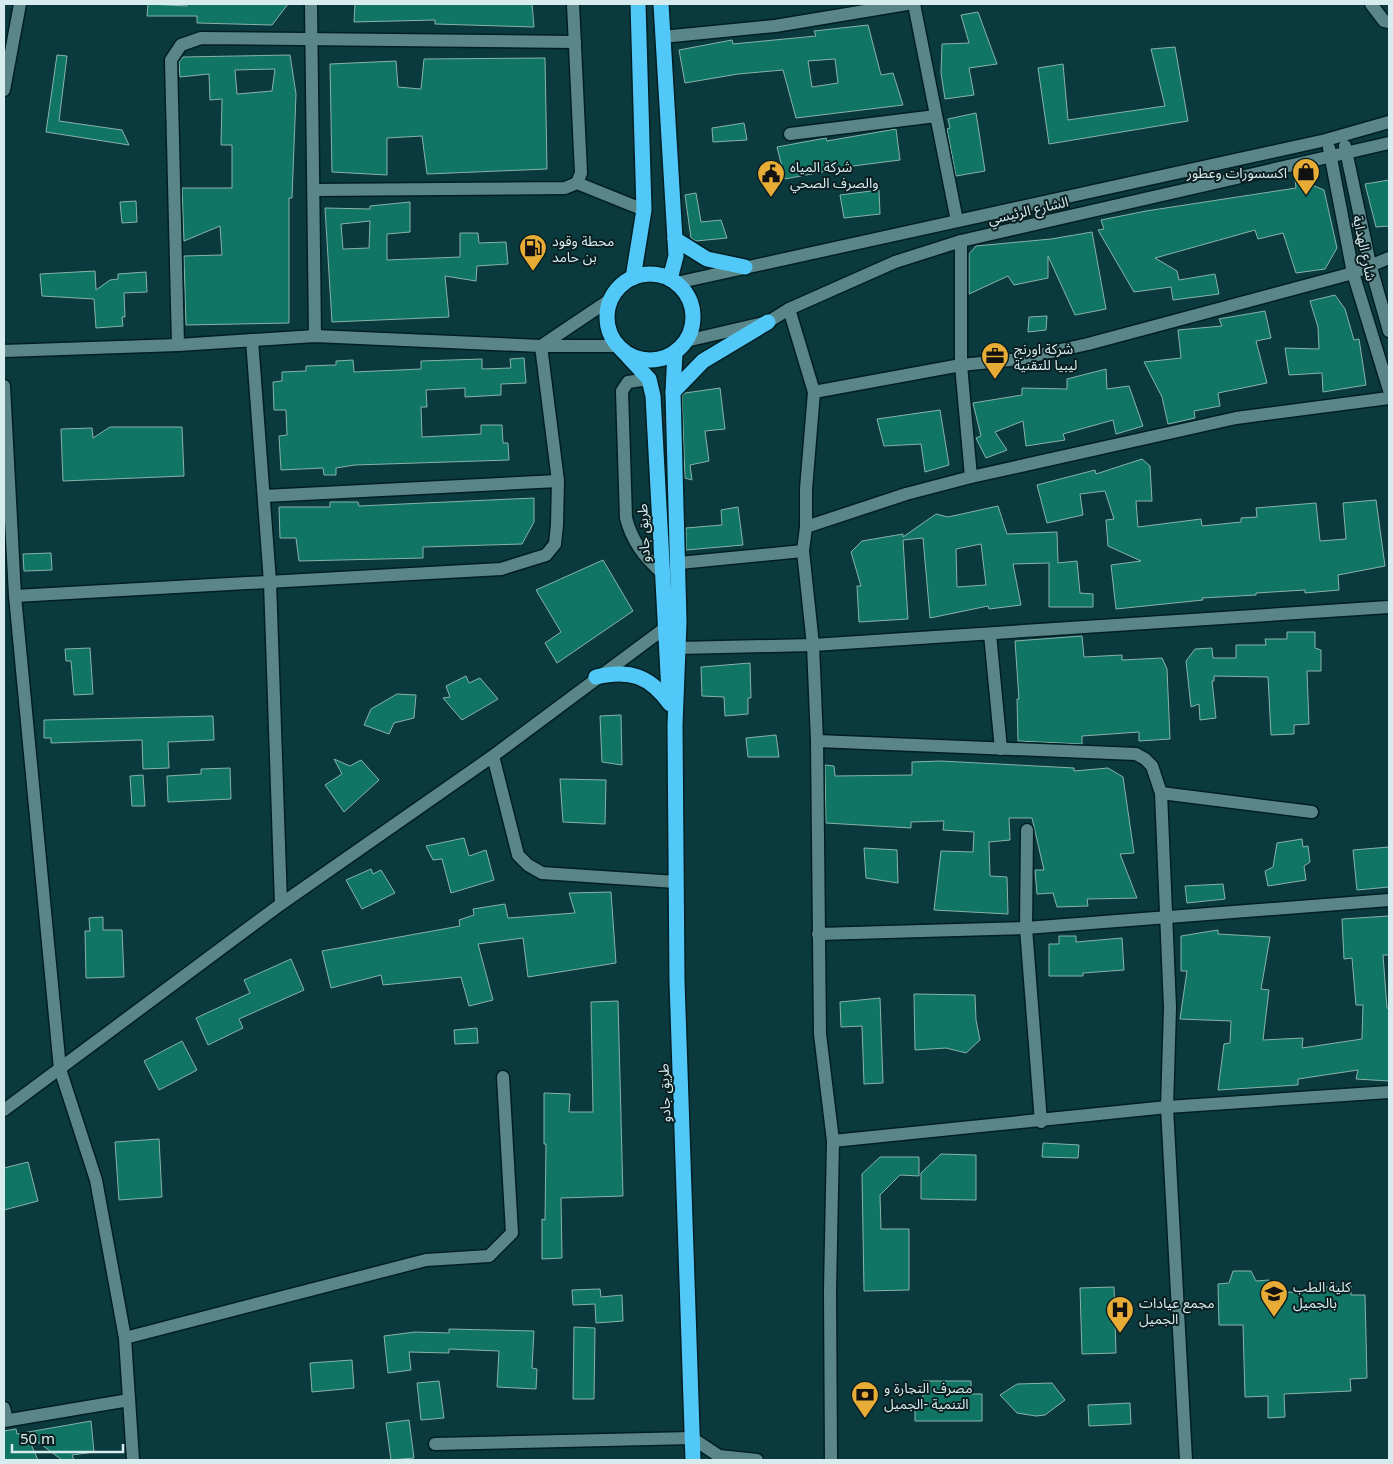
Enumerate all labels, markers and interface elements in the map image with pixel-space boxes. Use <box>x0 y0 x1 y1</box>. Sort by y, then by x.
place label: شركة المياه والصرف الصحي <box>790 157 879 194</box>
shop icon: اكسسورات وعطور <box>1291 157 1321 196</box>
public building icon: شركة المياه والصرف الصحي <box>756 159 786 198</box>
place label: اكسسورات وعطور <box>1186 163 1287 182</box>
street label: الشارع الرئيسي <box>986 192 1071 231</box>
street label: شارع الهداية <box>1347 213 1381 283</box>
place label: محطة وقود بن حامد <box>552 231 614 266</box>
fuel station icon: محطة وقود بن حامد <box>518 233 548 272</box>
place label: شركة اورنج ليبيا للتقنية <box>1014 339 1077 374</box>
office icon: شركة اورنج ليبيا للتقنية <box>980 341 1010 380</box>
street label: طريق جادو <box>632 503 655 563</box>
street label: طريق جادو <box>653 1063 676 1123</box>
place label: كلية الطب بالجميل <box>1293 1277 1351 1312</box>
school or university icon: كلية الطب بالجميل <box>1259 1279 1289 1318</box>
place label: مجمع عيادات الجميل <box>1139 1293 1215 1328</box>
hospital icon: مجمع عيادات الجميل <box>1105 1295 1135 1334</box>
place label: مصرف التجارة و التنمية -الجميل <box>884 1378 973 1413</box>
bank icon: مصرف التجارة و التنمية -الجميل <box>850 1380 880 1419</box>
scale bar <box>12 1422 124 1454</box>
text: 50 m <box>20 1428 55 1448</box>

